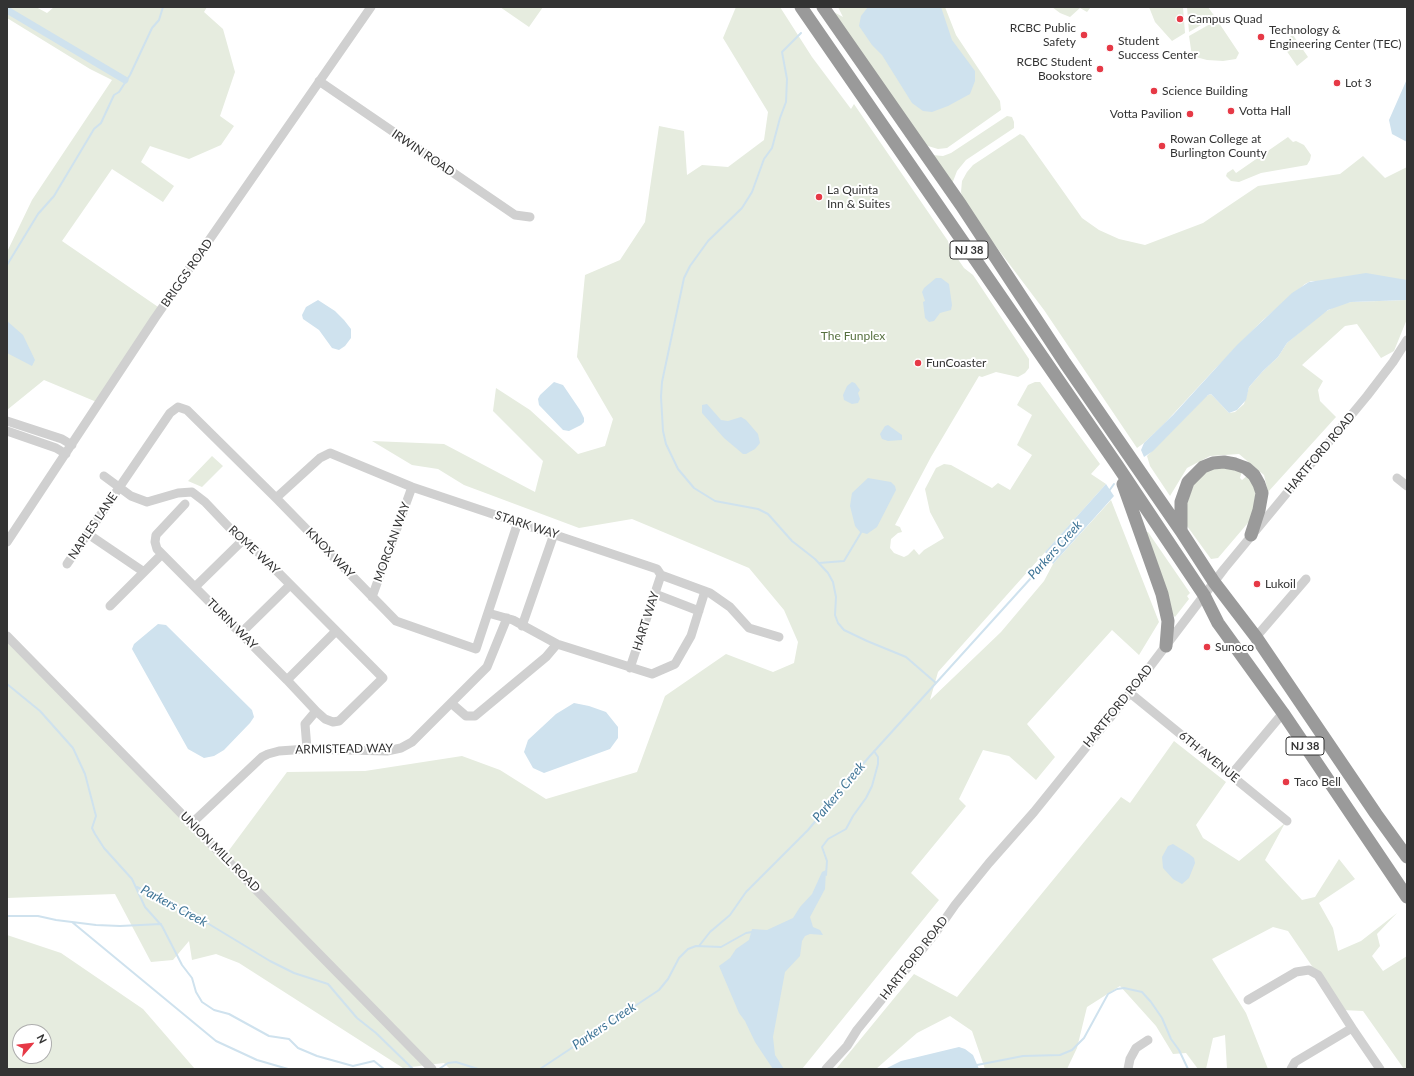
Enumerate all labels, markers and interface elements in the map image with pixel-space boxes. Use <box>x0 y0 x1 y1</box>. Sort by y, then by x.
place label: Campus Quad <box>1188 12 1262 26</box>
marker: Campus Quad <box>1175 14 1185 24</box>
place label: RCBC Public Safety <box>1010 21 1076 49</box>
place label: Technology & Engineering Center (TEC) <box>1269 23 1401 51</box>
marker: RCBC Public Safety <box>1079 30 1089 40</box>
marker: Technology & Engineering Center (TEC) <box>1256 32 1266 42</box>
place label: Student Success Center <box>1118 34 1198 62</box>
marker: Student Success Center <box>1105 43 1115 53</box>
place label: RCBC Student Bookstore <box>1017 55 1092 83</box>
marker: RCBC Student Bookstore <box>1095 64 1105 74</box>
place label: Lot 3 <box>1345 76 1372 90</box>
marker: Lot 3 <box>1332 78 1342 88</box>
place label: Science Building <box>1162 84 1248 98</box>
marker: Science Building <box>1149 86 1159 96</box>
place label: Votta Hall <box>1239 104 1291 118</box>
marker: Votta Hall <box>1226 106 1236 116</box>
place label: Votta Pavilion <box>1110 107 1182 121</box>
marker: Votta Pavilion <box>1185 109 1195 119</box>
street label: IRWIN ROAD <box>389 127 457 179</box>
place label: Rowan College at Burlington County <box>1170 132 1267 160</box>
marker: Rowan College at Burlington County <box>1157 141 1167 151</box>
place label: La Quinta Inn & Suites <box>827 183 890 211</box>
marker: La Quinta Inn & Suites <box>814 192 824 202</box>
street label: BRIGGS ROAD <box>158 236 216 310</box>
road number: NJ 38 <box>950 241 988 259</box>
park label: The Funplex <box>821 329 885 343</box>
place label: FunCoaster <box>926 356 986 370</box>
marker: FunCoaster <box>913 358 923 368</box>
street label: HARTFORD ROAD <box>1282 409 1358 497</box>
street label: NAPLES LANE <box>65 490 121 562</box>
street label: MORGAN WAY <box>371 500 413 584</box>
street label: STARK WAY <box>493 508 561 542</box>
water label: Parkers Creek <box>1025 518 1085 582</box>
street label: ROME WAY <box>225 523 283 577</box>
street label: KNOX WAY <box>303 525 357 581</box>
place label: Lukoil <box>1265 577 1296 591</box>
marker: Lukoil <box>1252 579 1262 589</box>
street label: HART WAY <box>630 590 662 652</box>
street label: TURIN WAY <box>204 596 260 652</box>
place label: Sunoco <box>1215 640 1254 654</box>
marker: Sunoco <box>1202 642 1212 652</box>
street label: HARTFORD ROAD <box>1080 662 1156 750</box>
street label: 6TH AVENUE <box>1176 728 1242 786</box>
road number: NJ 38 <box>1286 737 1324 755</box>
street label: ARMISTEAD WAY <box>295 741 393 757</box>
water label: Parkers Creek <box>809 759 869 825</box>
place label: Taco Bell <box>1294 775 1341 789</box>
marker: Taco Bell <box>1281 777 1291 787</box>
street label: UNION MILL ROAD <box>177 809 263 895</box>
water label: Parkers Creek <box>138 882 210 930</box>
street label: HARTFORD ROAD <box>877 913 951 1003</box>
water label: Parkers Creek <box>569 999 639 1053</box>
north arrow <box>12 1024 52 1064</box>
text: N <box>34 1032 50 1045</box>

